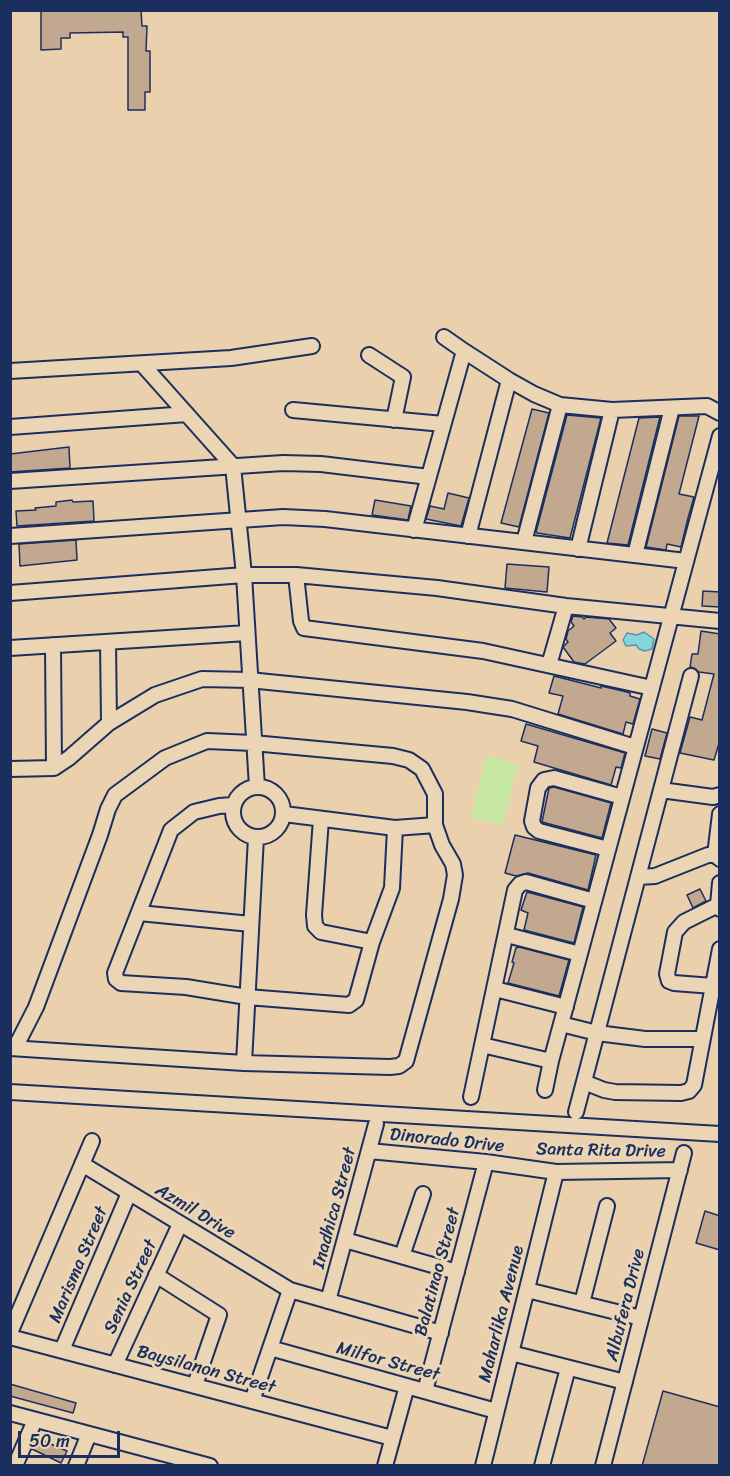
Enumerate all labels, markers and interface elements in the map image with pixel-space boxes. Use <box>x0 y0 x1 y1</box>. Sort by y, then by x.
street label: Dinorado Drive <box>389 1124 505 1158</box>
street label: Santa Rita Drive <box>536 1139 666 1163</box>
street label: Inadhica Street <box>308 1145 362 1271</box>
street label: Azmil Drive <box>151 1180 239 1244</box>
street label: Marisma Street <box>45 1204 113 1326</box>
street label: Balatinao Street <box>410 1205 466 1339</box>
street label: Senia Street <box>100 1237 162 1337</box>
street label: Maharlika Avenue <box>475 1243 529 1385</box>
street label: Albufera Drive <box>602 1247 650 1363</box>
street label: Milfor Street <box>334 1338 442 1386</box>
street label: Baysilanon Street <box>134 1341 278 1399</box>
scale bar <box>21 1419 123 1457</box>
text: 50 m <box>29 1425 70 1457</box>

